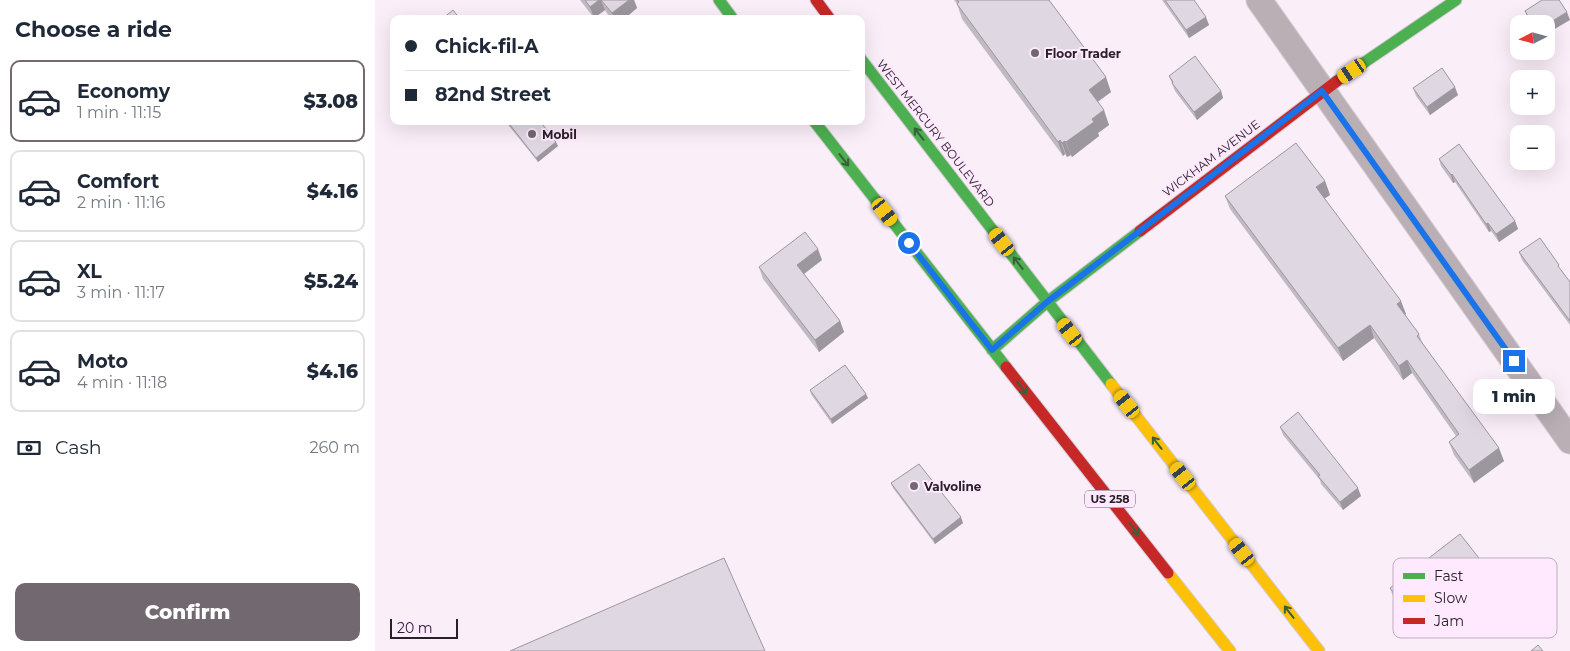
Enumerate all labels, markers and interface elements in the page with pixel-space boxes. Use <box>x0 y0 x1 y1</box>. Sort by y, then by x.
north arrow <box>1510 15 1555 60</box>
map controls <box>1510 15 1555 170</box>
text: Choose a ride <box>15 16 172 43</box>
text: Chick-fil-A <box>435 35 539 58</box>
place label: Floor Trader <box>1045 46 1121 61</box>
marker: Floor Trader <box>1029 47 1041 59</box>
street label: WEST MERCURY BOULEVARD <box>874 56 998 210</box>
car <box>1335 56 1368 86</box>
button: + <box>1510 70 1555 115</box>
icon: car <box>17 79 62 124</box>
text: Economy <box>77 80 170 103</box>
text: 82nd Street <box>435 83 551 106</box>
text: $3.08 <box>303 90 358 113</box>
text: 1 min · 11:15 <box>77 103 161 122</box>
street label: WICKHAM AVENUE <box>1159 116 1263 200</box>
button: − <box>1510 125 1555 170</box>
place label: Mobil <box>542 127 577 142</box>
marker: Mobil <box>526 128 538 140</box>
one-way arrow <box>913 128 924 141</box>
one-way arrow <box>838 153 849 166</box>
icon: car <box>17 169 62 214</box>
text: Comfort <box>77 170 159 193</box>
text: $4.16 <box>307 180 358 203</box>
text: 2 min · 11:16 <box>77 193 165 212</box>
car <box>869 196 900 228</box>
car <box>986 226 1017 258</box>
route start <box>898 232 920 254</box>
one-way arrow <box>1013 256 1024 269</box>
icon: car <box>17 259 62 304</box>
text: XL <box>77 260 102 283</box>
text: $5.24 <box>304 270 358 293</box>
text: 3 min · 11:17 <box>77 283 165 302</box>
car <box>1054 316 1085 348</box>
icon: car <box>17 349 62 394</box>
text: Moto <box>77 350 128 373</box>
route end <box>1503 350 1525 372</box>
text: $4.16 <box>307 360 358 383</box>
text: 4 min · 11:18 <box>77 373 167 392</box>
callout: 1 min <box>1473 378 1555 414</box>
one-way arrow <box>1017 381 1027 395</box>
text: 1 min <box>1492 387 1536 406</box>
car <box>1111 388 1142 420</box>
icon: cash <box>15 434 43 462</box>
text: Cash <box>55 436 102 459</box>
one-way arrow <box>1152 437 1163 450</box>
text: 260 m <box>309 438 360 457</box>
car <box>1167 460 1198 492</box>
place label: Valvoline <box>923 479 982 494</box>
marker: Valvoline <box>908 480 920 492</box>
road number: US 258 <box>1085 490 1135 508</box>
one-way arrow <box>1128 522 1139 535</box>
car <box>1226 536 1257 568</box>
legend <box>1393 558 1557 638</box>
text: Fast <box>1434 567 1464 585</box>
button: Confirm <box>15 583 360 641</box>
text: Slow <box>1434 589 1468 607</box>
one-way arrow <box>1284 606 1295 619</box>
text: Jam <box>1433 612 1464 630</box>
scale bar <box>390 616 457 639</box>
text: 20 m <box>397 619 433 637</box>

